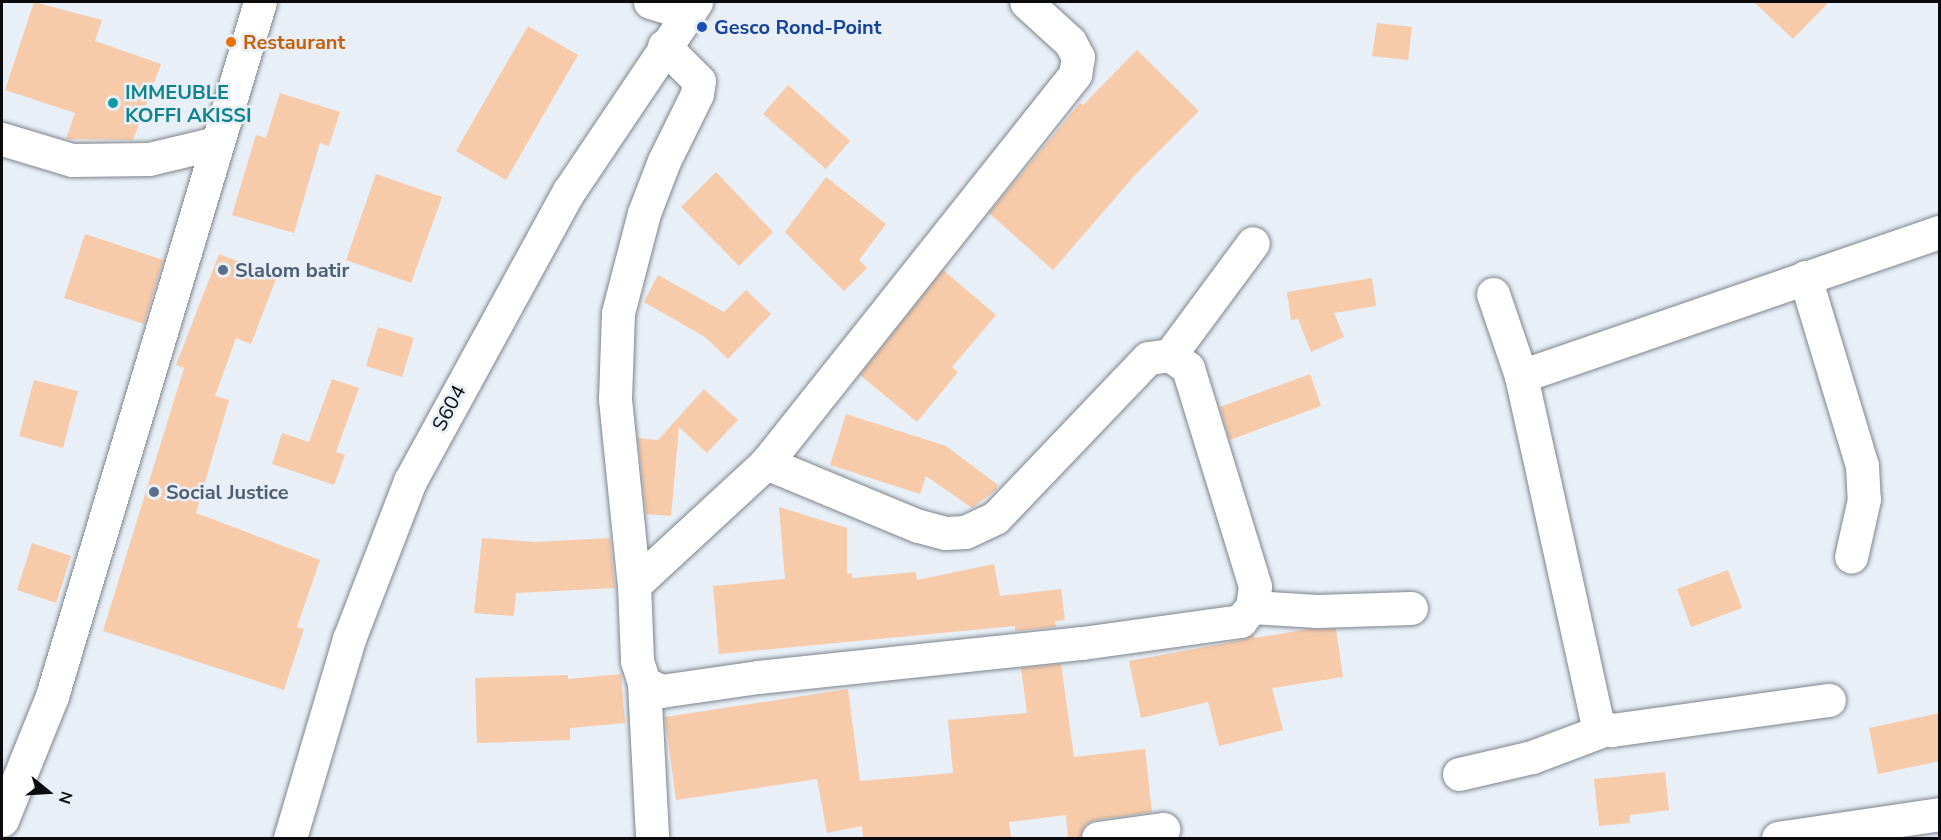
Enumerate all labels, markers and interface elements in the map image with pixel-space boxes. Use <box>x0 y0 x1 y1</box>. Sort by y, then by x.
place label: Gesco Rond-Point <box>714 15 881 39</box>
marker: Gesco Rond-Point <box>695 20 709 34</box>
place label: Restaurant <box>243 30 345 54</box>
marker: Restaurant <box>224 35 238 49</box>
place label: IMMEUBLE KOFFI AKISSI <box>125 80 252 127</box>
marker: IMMEUBLE KOFFI AKISSI <box>106 96 120 110</box>
place label: Slalom batir <box>235 258 349 282</box>
marker: Slalom batir <box>216 263 230 277</box>
street label: S604 <box>427 381 471 435</box>
place label: Social Justice <box>166 480 289 504</box>
marker: Social Justice <box>147 485 161 499</box>
north arrow <box>18 762 78 822</box>
text: N <box>53 788 77 807</box>

